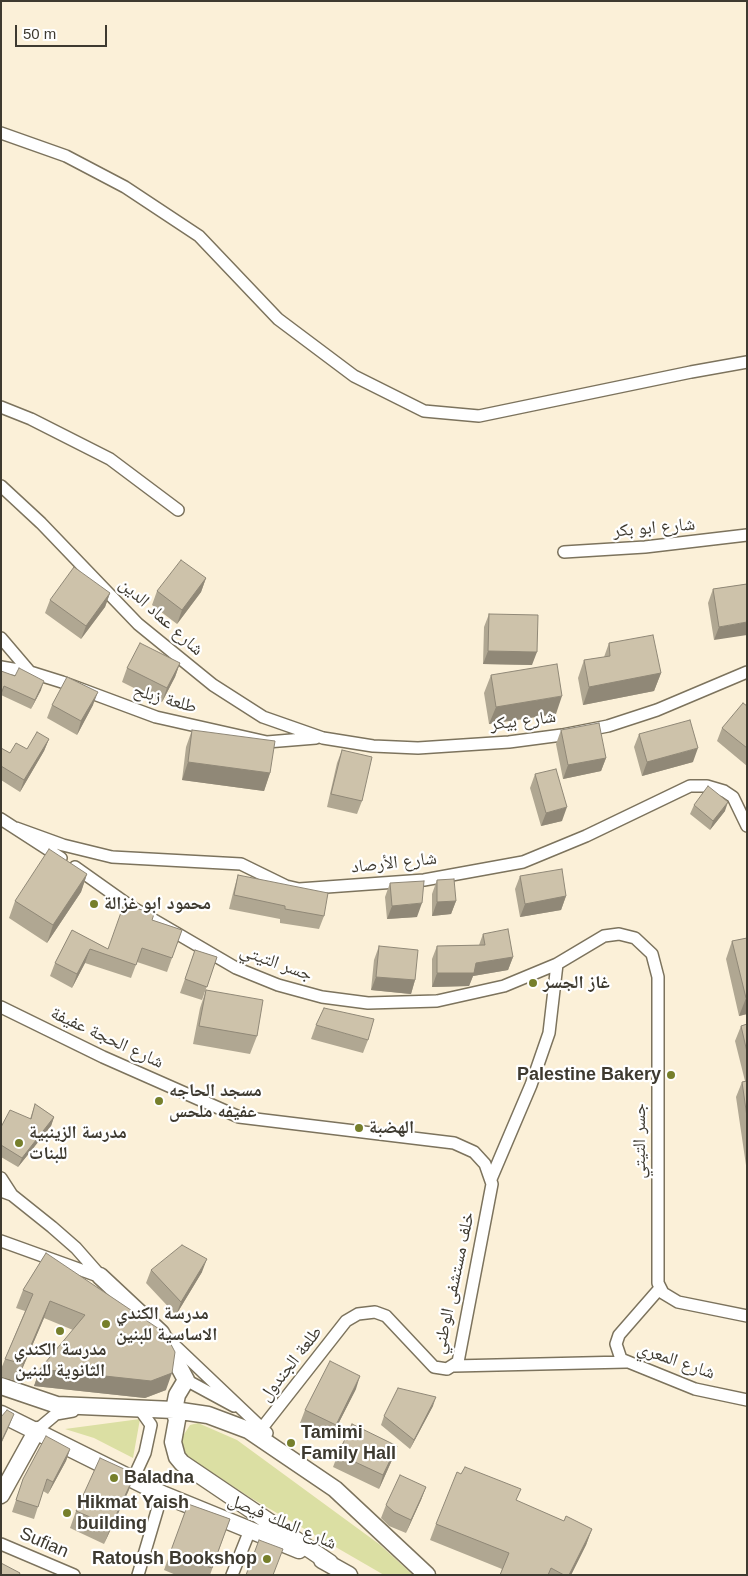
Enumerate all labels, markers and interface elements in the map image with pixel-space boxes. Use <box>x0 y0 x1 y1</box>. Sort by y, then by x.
scale bar <box>18 15 110 47</box>
text: 50 m <box>23 25 56 42</box>
street label: شارع ابو بكر <box>612 514 696 542</box>
street label: شارع عماد الدين <box>114 573 208 661</box>
street label: طلعة زبلح <box>131 680 199 718</box>
street label: شارع بيكر <box>489 706 557 736</box>
street label: شارع الأرصاد <box>350 848 438 878</box>
place label: محمود ابو غزالة <box>104 893 211 915</box>
marker: محمود ابو غزالة <box>88 898 100 910</box>
street label: جسر التيتي <box>237 940 315 986</box>
place label: غاز الجسر <box>543 972 610 994</box>
marker: غاز الجسر <box>527 977 539 989</box>
street label: شارع الحجة عفيفة <box>47 1002 167 1074</box>
place label: Palestine Bakery <box>517 1064 661 1086</box>
marker: Palestine Bakery <box>665 1069 677 1081</box>
place label: مسجد الحاجه عفيفه ملحس <box>169 1080 262 1122</box>
marker: مسجد الحاجه عفيفه ملحس <box>153 1095 165 1107</box>
street label: جسر التيتي <box>629 1103 651 1179</box>
place label: الهضبة <box>369 1117 414 1139</box>
place label: مدرسة الزينبية للبنات <box>29 1122 127 1164</box>
marker: الهضبة <box>353 1122 365 1134</box>
marker: مدرسة الزينبية للبنات <box>13 1137 25 1149</box>
street label: خلف مستشفى الوطني <box>428 1210 480 1356</box>
place label: مدرسة الكندي الاساسية للبنين <box>116 1303 217 1346</box>
marker: مدرسة الكندي الاساسية للبنين <box>100 1318 112 1330</box>
street label: طلعة الجندول <box>255 1322 327 1406</box>
marker: مدرسة الكندي الثانوية للبنين <box>54 1325 66 1337</box>
street label: شارع المعري <box>634 1338 718 1384</box>
place label: مدرسة الكندي الثانوية للبنين <box>14 1339 106 1382</box>
place label: Tamimi Family Hall <box>301 1422 396 1465</box>
marker: Tamimi Family Hall <box>285 1437 297 1449</box>
place label: Baladna <box>124 1467 194 1489</box>
marker: Baladna <box>108 1472 120 1484</box>
street label: شارع الملك فيصل <box>224 1489 340 1555</box>
place label: Hikmat Yaish building <box>77 1492 189 1535</box>
marker: Hikmat Yaish building <box>61 1507 73 1519</box>
street label: Sufian <box>16 1523 72 1563</box>
place label: Ratoush Bookshop <box>92 1548 257 1570</box>
marker: Ratoush Bookshop <box>261 1553 273 1565</box>

